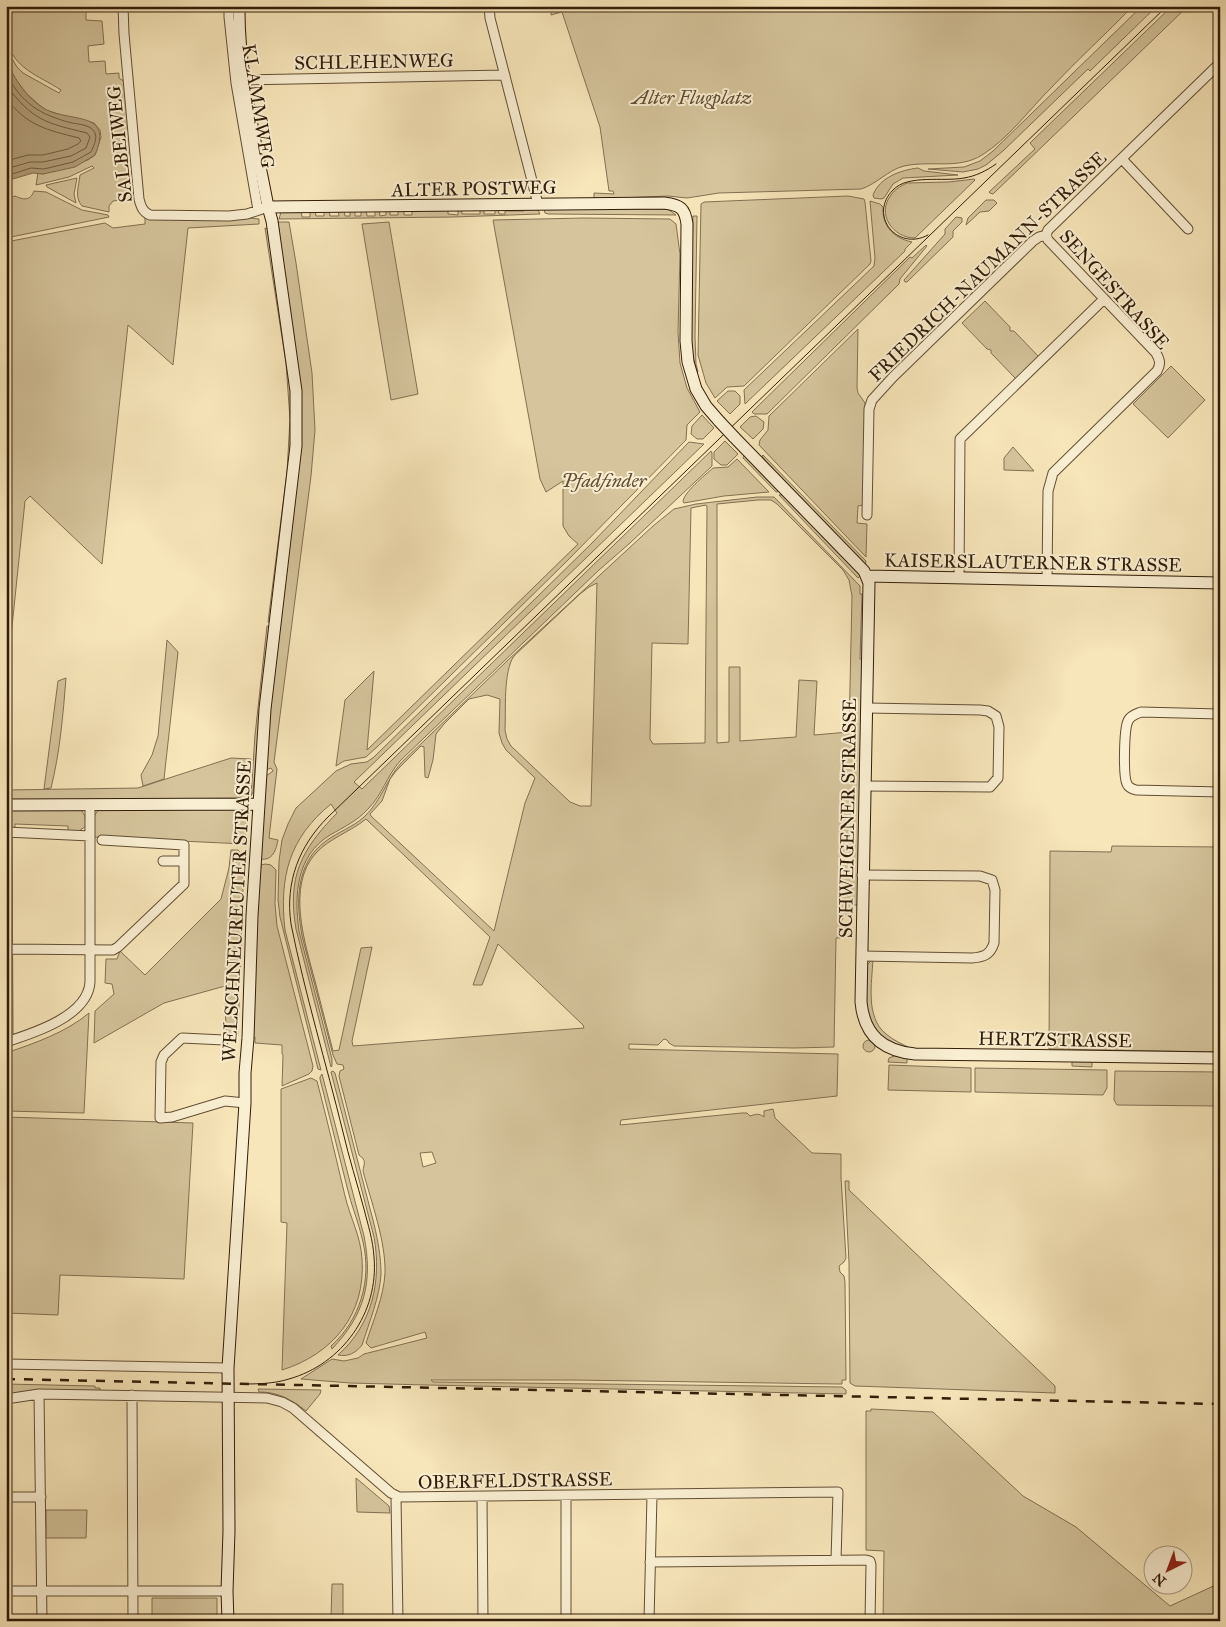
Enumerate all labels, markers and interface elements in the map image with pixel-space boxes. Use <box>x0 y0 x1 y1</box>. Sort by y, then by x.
street label: KLAMMWEG <box>237 42 280 170</box>
street label: SCHLEHENWEG <box>294 49 454 74</box>
street label: SALBEIWEG <box>102 84 137 204</box>
park label: Alter Flugplatz <box>630 86 752 110</box>
street label: FRIEDRICH-NAUMANN-STRASSE <box>864 146 1111 386</box>
street label: ALTER POSTWEG <box>390 176 557 201</box>
street label: SENGESTRASSE <box>1055 225 1175 354</box>
park label: Pfadfinder <box>562 469 648 492</box>
street label: KAISERSLAUTERNER STRASSE <box>884 548 1182 577</box>
street label: SCHWEIGENER STRASSE <box>834 697 861 938</box>
street label: WELSCHNEUREUTER STRASSE <box>217 759 256 1062</box>
street label: HERTZSTRASSE <box>978 1027 1132 1052</box>
street label: OBERFELDSTRASSE <box>418 1467 613 1494</box>
north arrow <box>1144 1544 1194 1594</box>
text: N <box>1149 1569 1170 1590</box>

